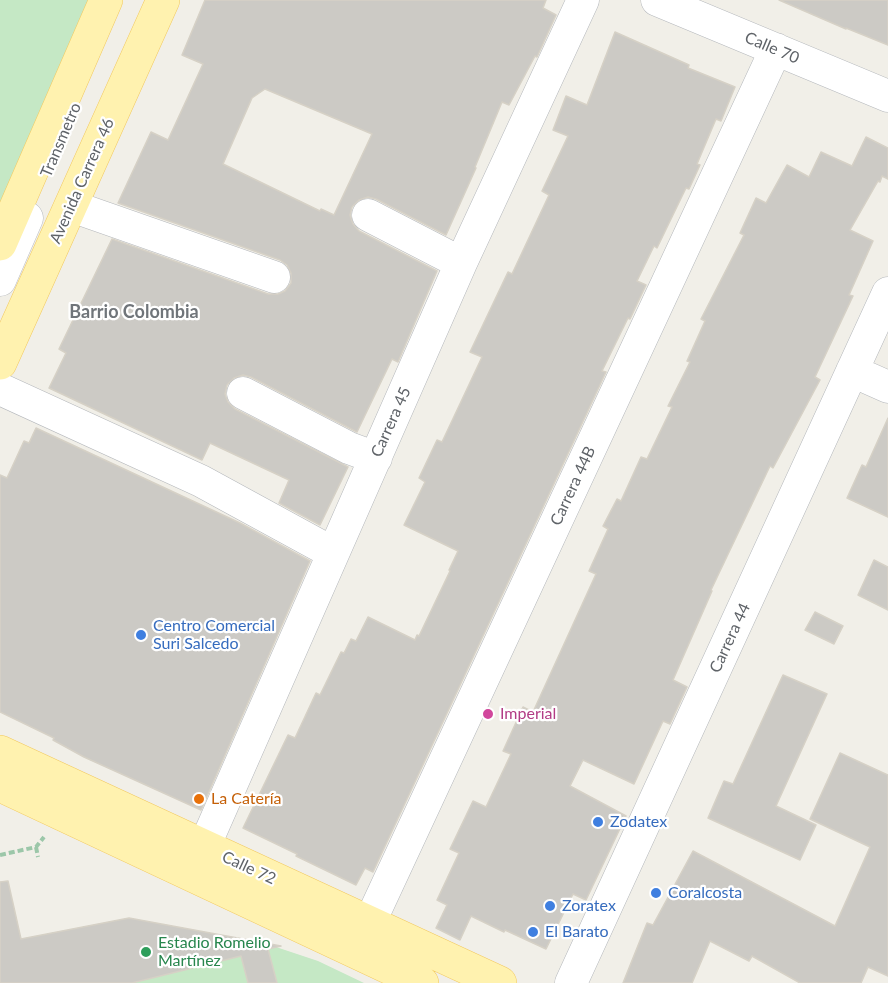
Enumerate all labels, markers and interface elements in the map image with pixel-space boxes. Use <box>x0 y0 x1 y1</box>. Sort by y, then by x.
street label: Calle 70 <box>742 28 802 68</box>
street label: Transmetro <box>37 100 85 180</box>
street label: Avenida Carrera 46 <box>46 115 118 247</box>
district label: Barrio Colombia <box>69 301 199 323</box>
street label: Carrera 45 <box>367 384 415 460</box>
street label: Carrera 44B <box>546 443 600 529</box>
street label: Carrera 44 <box>706 600 754 676</box>
place label: Centro Comercial Suri Salcedo <box>153 616 275 654</box>
marker: Centro Comercial Suri Salcedo <box>134 628 148 642</box>
place label: Imperial <box>500 704 556 724</box>
marker: Imperial <box>481 707 495 721</box>
place label: La Catería <box>211 789 282 809</box>
marker: La Catería <box>192 792 206 806</box>
place label: Zodatex <box>610 812 667 832</box>
marker: Zodatex <box>591 815 605 829</box>
street label: Calle 72 <box>219 847 279 889</box>
place label: Coralcosta <box>668 883 742 903</box>
marker: Coralcosta <box>649 886 663 900</box>
place label: Zoratex <box>562 896 616 916</box>
marker: Zoratex <box>543 899 557 913</box>
place label: El Barato <box>545 922 609 942</box>
marker: El Barato <box>526 925 540 939</box>
place label: Estadio Romelio Martínez <box>158 933 271 971</box>
marker: Estadio Romelio Martínez <box>139 945 153 959</box>

